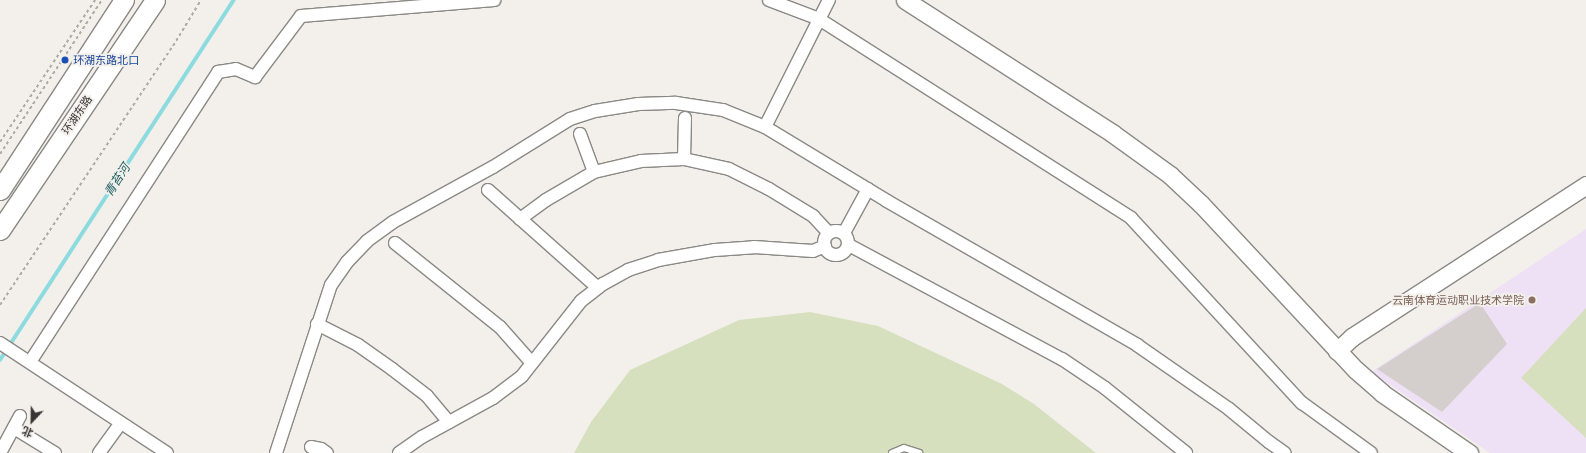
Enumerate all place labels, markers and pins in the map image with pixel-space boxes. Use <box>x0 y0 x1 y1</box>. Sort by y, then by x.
place label: 环湖东路北口 <box>73 53 139 67</box>
marker: 环湖东路北口 <box>60 55 70 65</box>
place label: 云南体育运动职业技术学院 <box>1392 293 1524 307</box>
marker: 云南体育运动职业技术学院 <box>1527 295 1537 305</box>

